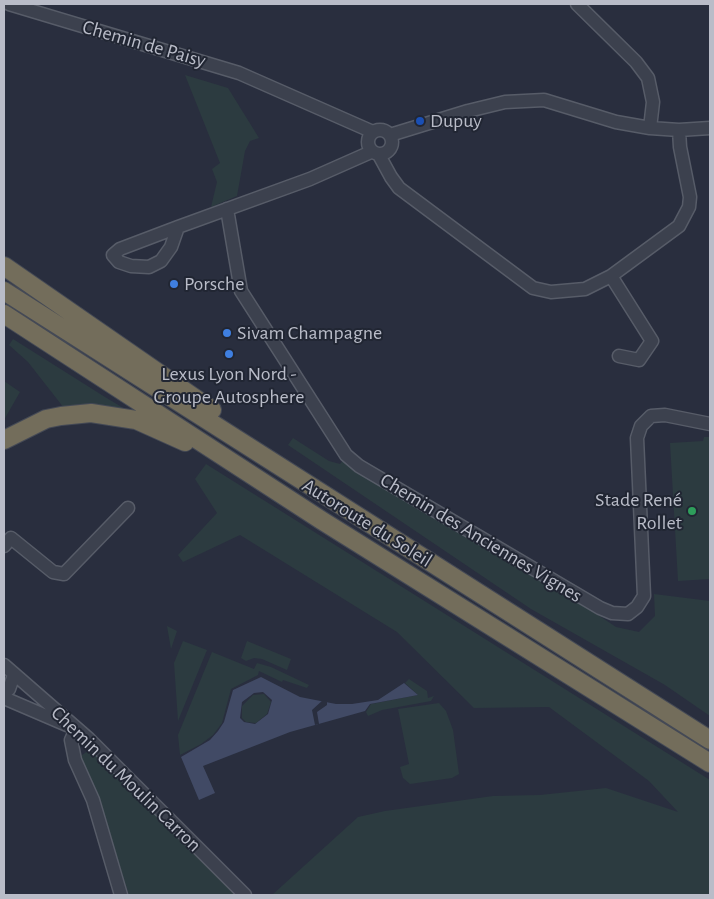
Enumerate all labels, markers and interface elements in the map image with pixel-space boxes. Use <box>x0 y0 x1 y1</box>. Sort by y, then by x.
street label: Chemin de Paisy <box>80 15 208 73</box>
place label: Dupuy <box>430 109 482 133</box>
marker: Dupuy <box>414 115 426 127</box>
place label: Porsche <box>184 272 244 296</box>
marker: Porsche <box>168 278 180 290</box>
place label: Sivam Champagne <box>237 321 382 345</box>
marker: Sivam Champagne <box>221 327 233 339</box>
marker: Lexus Lyon Nord - Groupe Autosphere <box>223 348 235 360</box>
place label: Lexus Lyon Nord - Groupe Autosphere <box>154 362 304 409</box>
street label: Chemin des Anciennes Vignes <box>376 468 586 608</box>
street label: Autoroute du Soleil <box>298 473 436 573</box>
place label: Stade René Rollet <box>595 488 682 535</box>
marker: Stade René Rollet <box>686 505 698 517</box>
street label: Chemin du Moulin Carron <box>46 701 206 857</box>

